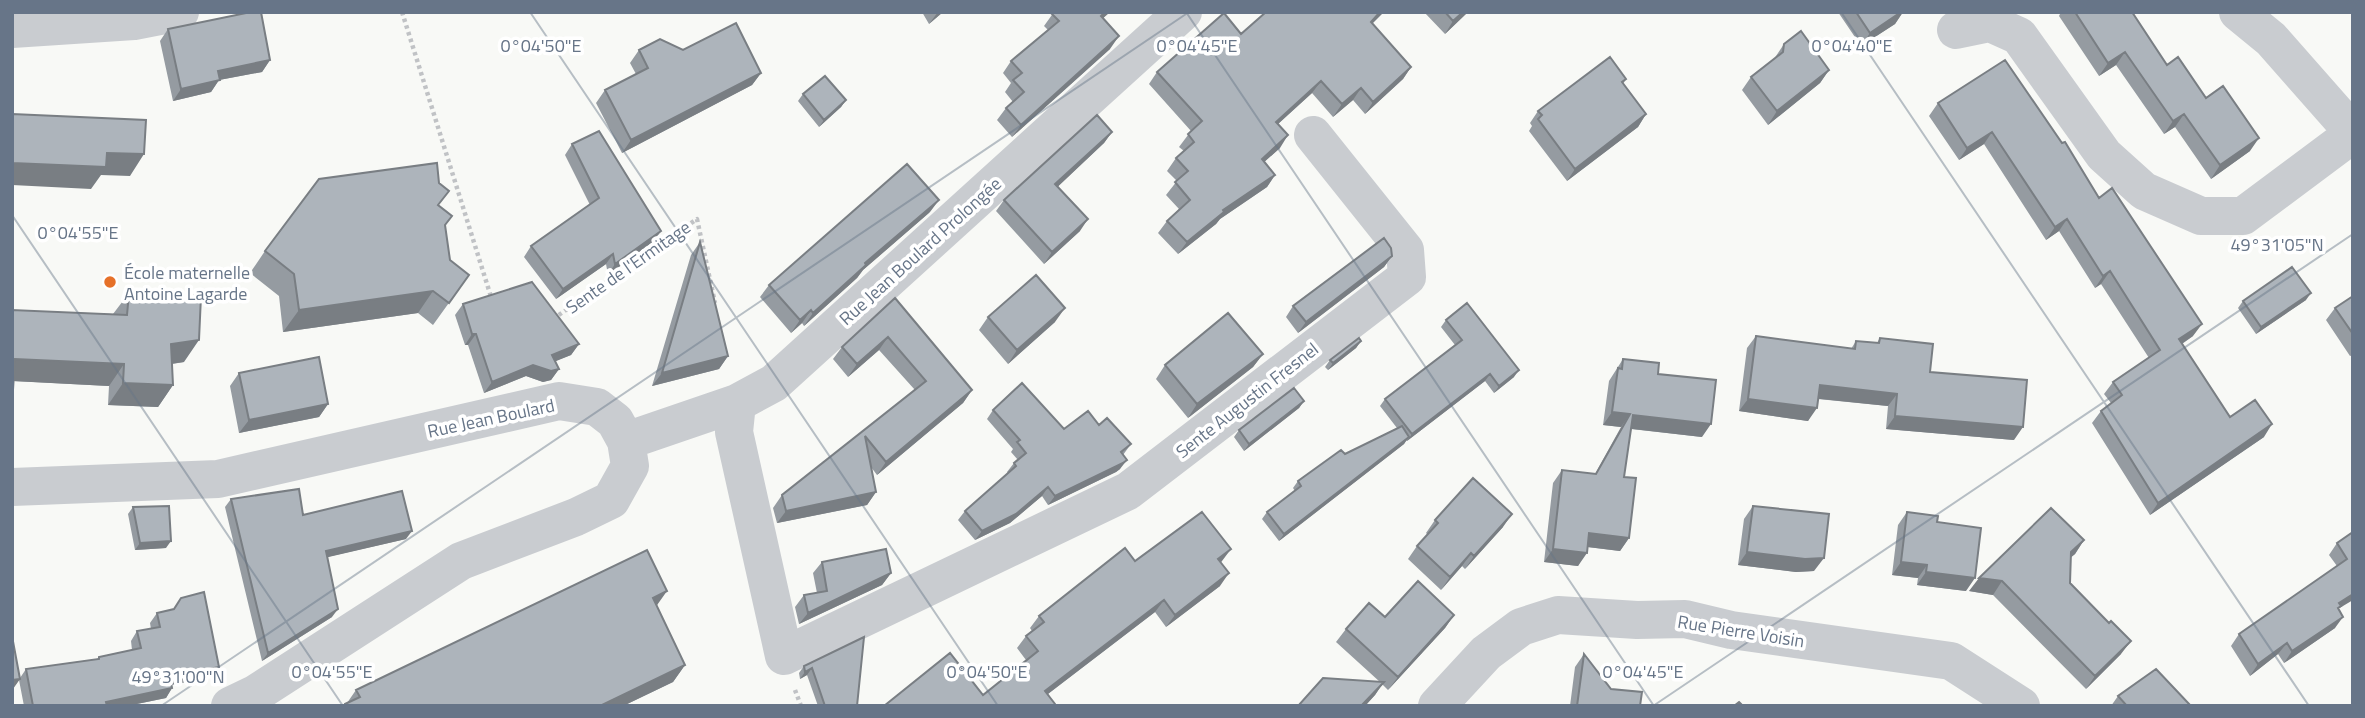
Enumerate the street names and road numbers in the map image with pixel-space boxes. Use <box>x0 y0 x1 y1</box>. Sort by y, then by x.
street label: Rue Jean Boulard Prolongée <box>833 171 1007 331</box>
street label: Sente de l'Ermitage <box>560 214 696 320</box>
street label: Sente Augustin Fresnel <box>1170 336 1324 464</box>
street label: Rue Jean Boulard <box>425 391 557 445</box>
street label: Rue Pierre Voisin <box>1676 608 1806 654</box>

